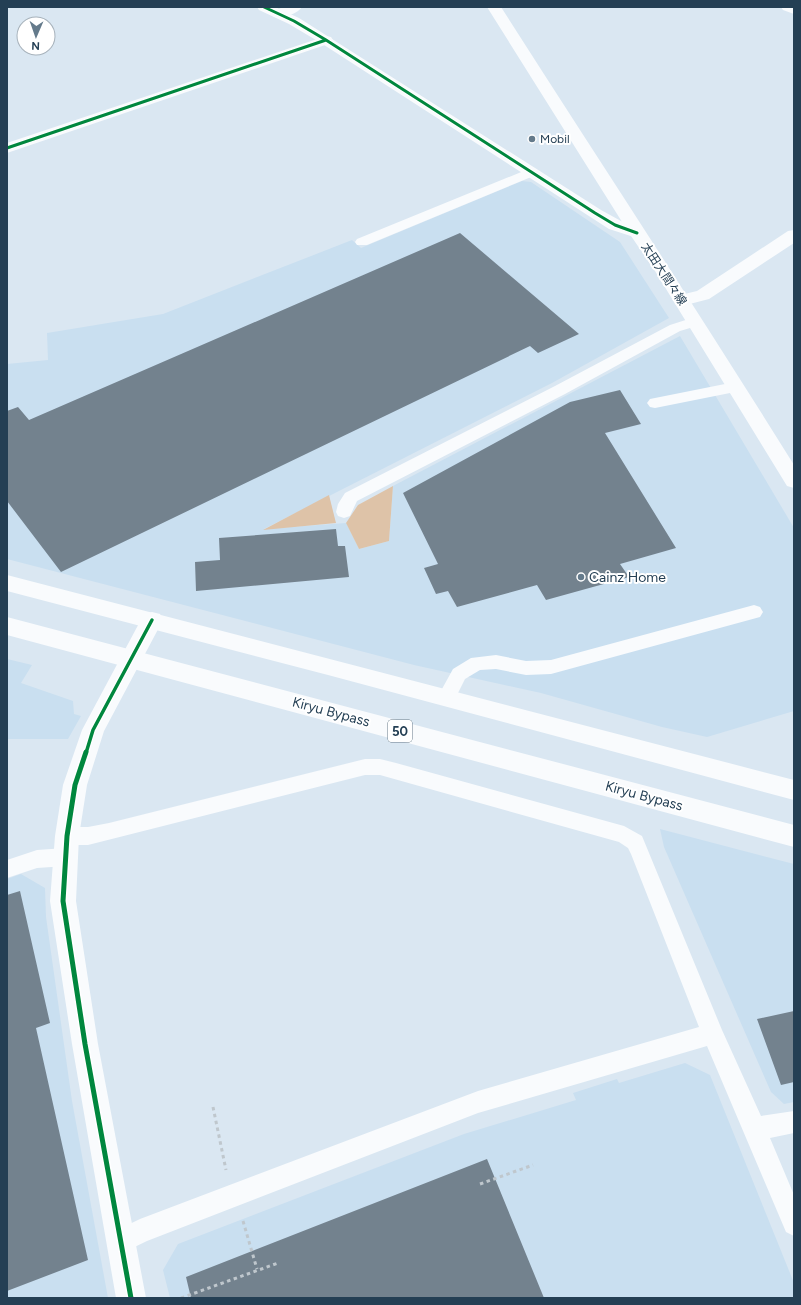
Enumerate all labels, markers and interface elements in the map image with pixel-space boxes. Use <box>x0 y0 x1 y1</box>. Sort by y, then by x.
north arrow <box>16 16 56 56</box>
text: N <box>31 39 40 52</box>
place label: Mobil <box>540 132 570 146</box>
marker: Mobil <box>527 134 537 144</box>
street label: 太田大間々線 <box>639 240 689 308</box>
place label: Cainz Home <box>589 569 666 586</box>
marker: Cainz Home <box>576 572 586 582</box>
street label: Kiryu Bypass <box>290 693 372 731</box>
road number: 50 <box>388 720 412 742</box>
street label: Kiryu Bypass <box>603 777 685 815</box>

